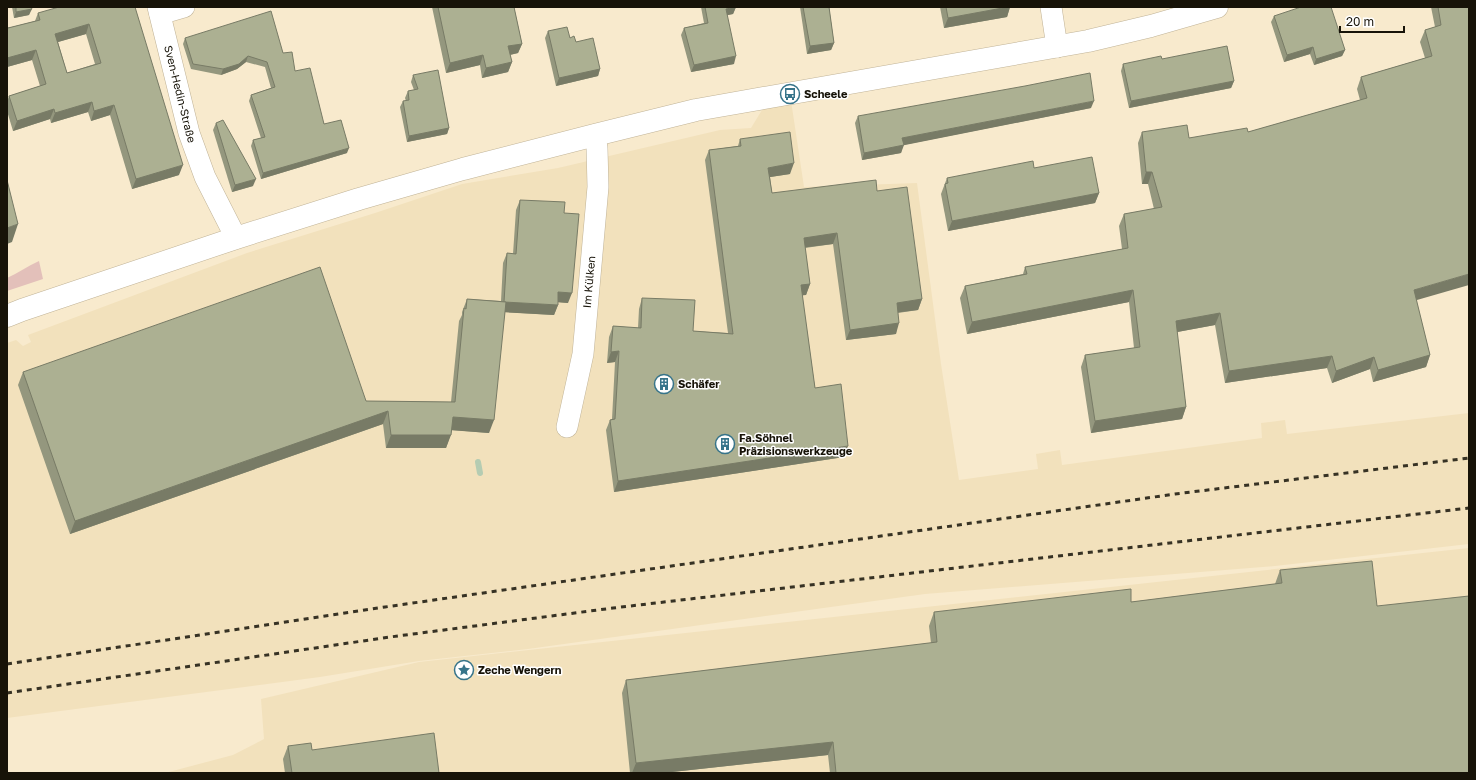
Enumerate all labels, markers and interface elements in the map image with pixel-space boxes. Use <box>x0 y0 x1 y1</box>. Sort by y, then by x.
scale bar <box>1340 8 1404 34</box>
text: 20 m <box>1346 14 1374 29</box>
street label: Sven-Hedin-Straße <box>162 44 199 144</box>
bus stop icon: Scheele <box>779 83 801 105</box>
place label: Scheele <box>804 87 848 100</box>
street label: Im Külken <box>580 255 597 309</box>
building icon: Schäfer <box>653 373 675 395</box>
place label: Schäfer <box>678 377 720 390</box>
place label: Fa.Söhnel Präzisionswerkzeuge <box>739 431 853 457</box>
building icon: Fa.Söhnel Präzisionswerkzeuge <box>714 433 736 455</box>
place icon: Zeche Wengern <box>453 659 475 681</box>
place label: Zeche Wengern <box>478 663 562 676</box>

